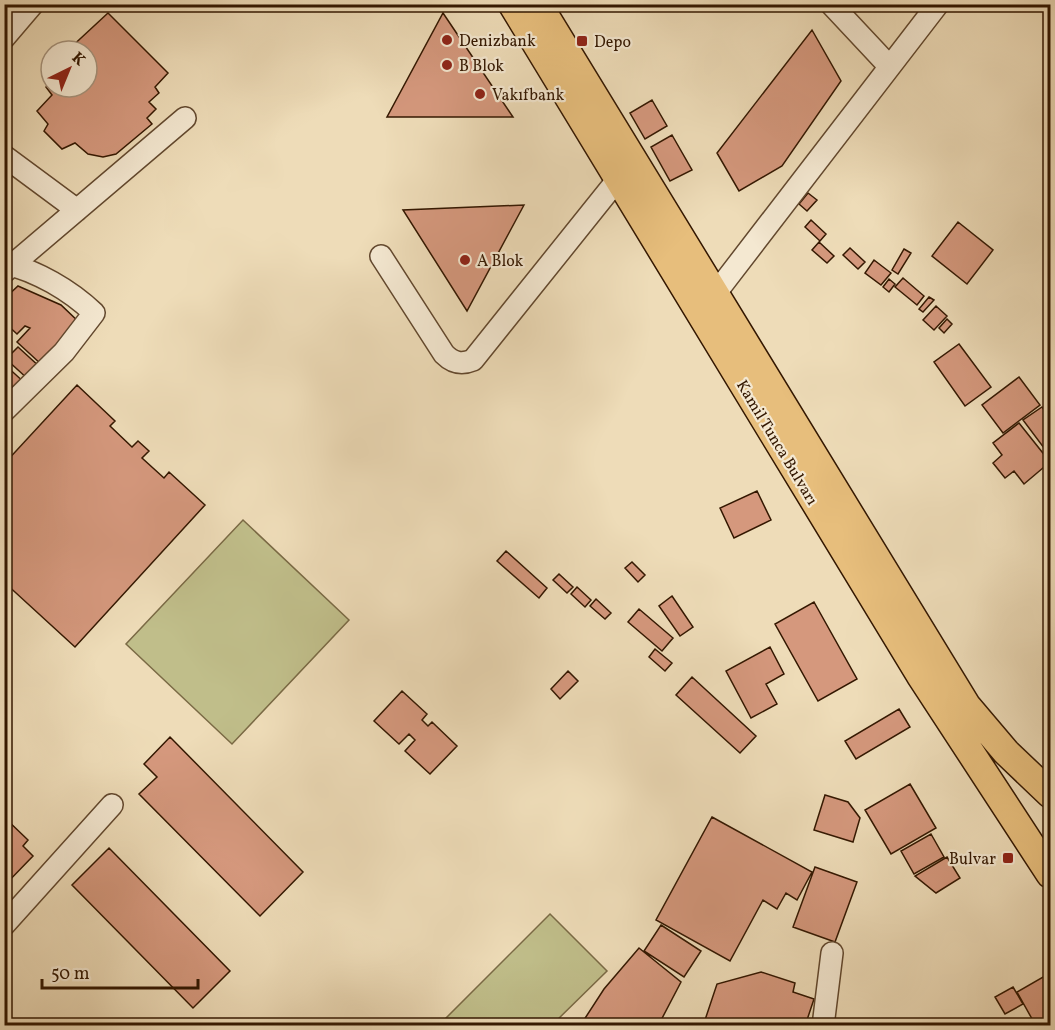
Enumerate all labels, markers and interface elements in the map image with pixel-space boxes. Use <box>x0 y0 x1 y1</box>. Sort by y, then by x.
place label: Denizbank <box>459 31 536 53</box>
place label: Depo <box>594 32 631 54</box>
marker: Denizbank <box>440 33 454 47</box>
marker: Depo <box>575 34 589 48</box>
north arrow <box>39 39 99 99</box>
text: K <box>66 47 90 72</box>
place label: B Blok <box>459 56 504 78</box>
marker: B Blok <box>440 58 454 72</box>
place label: Vakıfbank <box>492 85 565 107</box>
marker: Vakıfbank <box>473 87 487 101</box>
place label: A Blok <box>477 251 524 273</box>
marker: A Blok <box>458 253 472 267</box>
street label: Kamil Tunca Bulvarı <box>730 376 822 510</box>
place label: Bulvar <box>949 849 996 871</box>
marker: Bulvar <box>1001 851 1015 865</box>
scale bar <box>42 952 198 990</box>
text: 50 m <box>51 962 90 987</box>

